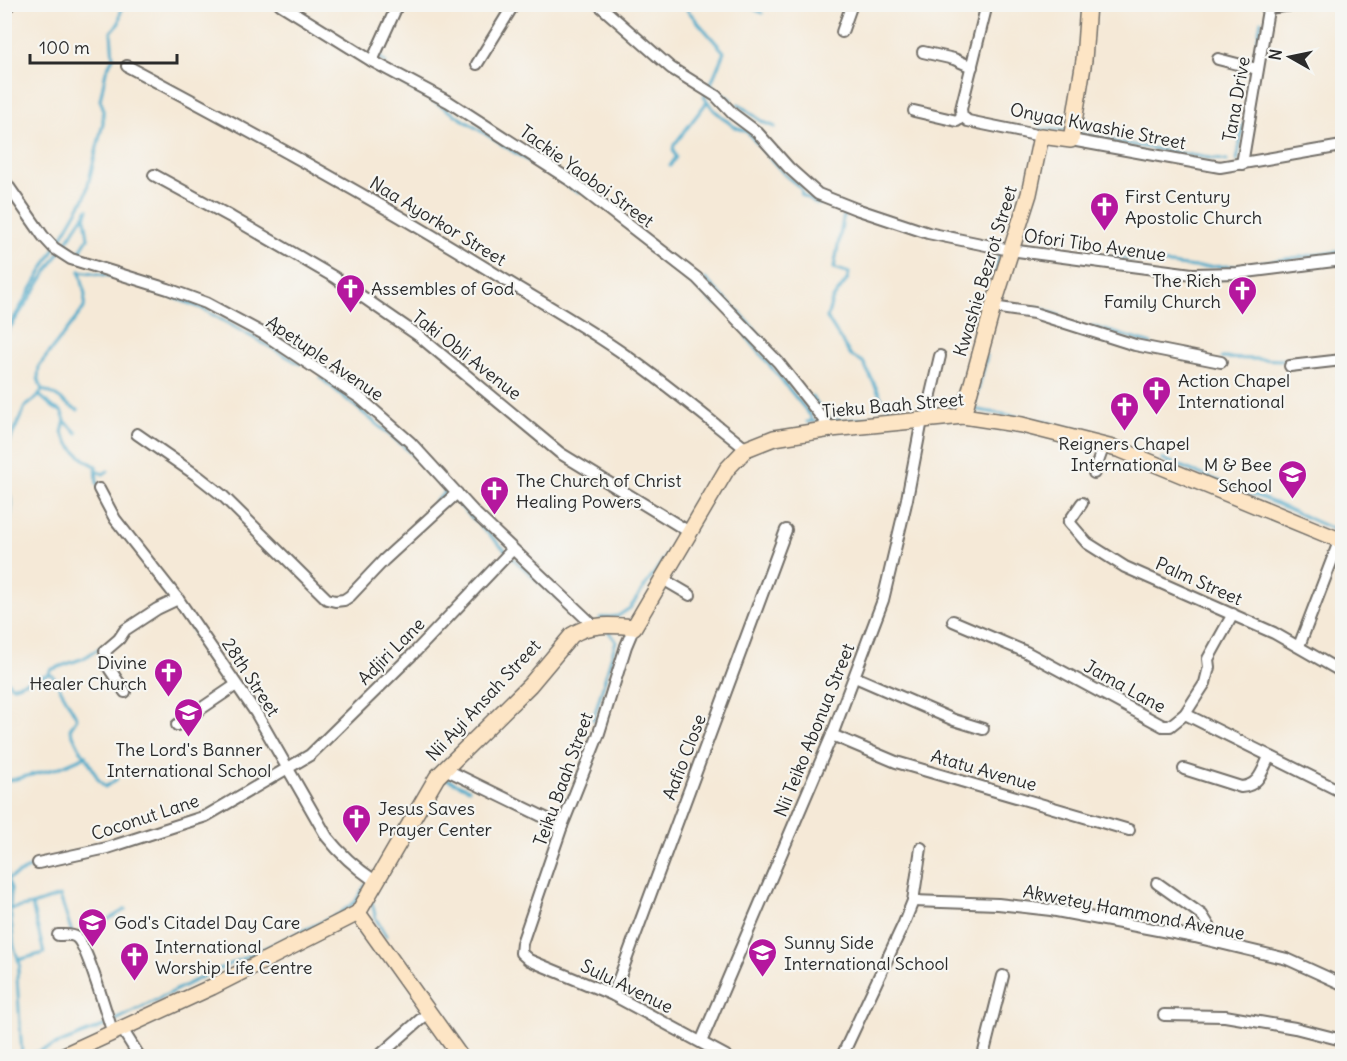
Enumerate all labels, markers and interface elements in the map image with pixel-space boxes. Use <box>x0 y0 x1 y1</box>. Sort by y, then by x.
scale bar <box>30 27 177 65</box>
north arrow <box>1260 27 1320 87</box>
text: 100 m <box>39 36 90 59</box>
text: N <box>1264 48 1286 62</box>
street label: Tana Drive <box>1217 55 1255 143</box>
street label: Onyaa Kwashie Street <box>1008 98 1188 154</box>
street label: Tackie Yaoboi Street <box>515 120 659 232</box>
street label: Naa Ayorkor Street <box>366 171 510 271</box>
street label: Kwashie Bezrot Street <box>948 183 1022 359</box>
place label: First Century Apostolic Church <box>1125 185 1262 229</box>
church icon: First Century Apostolic Church <box>1088 190 1120 232</box>
street label: Ofori Tibo Avenue <box>1022 224 1168 266</box>
place label: The Rich Family Church <box>1104 269 1221 313</box>
church icon: Assembles of God <box>334 272 366 314</box>
church icon: The Rich Family Church <box>1226 274 1258 316</box>
place label: Assembles of God <box>371 277 515 300</box>
street label: Taki Obli Avenue <box>408 305 526 405</box>
street label: Apetuple Avenue <box>262 310 388 406</box>
place label: Action Chapel International <box>1178 369 1290 413</box>
church icon: Action Chapel International <box>1141 374 1173 416</box>
street label: Tieku Baah Street <box>821 387 965 423</box>
church icon: Reigners Chapel International <box>1108 390 1140 432</box>
place label: Reigners Chapel International <box>1058 432 1190 476</box>
place label: M & Bee School <box>1204 453 1272 497</box>
school or university icon: M & Bee School <box>1277 458 1309 500</box>
place label: The Church of Christ Healing Powers <box>516 469 682 513</box>
church icon: The Church of Christ Healing Powers <box>479 474 511 516</box>
street label: Palm Street <box>1152 552 1246 610</box>
street label: Adjiri Lane <box>352 612 430 690</box>
street label: 28th Street <box>217 633 285 721</box>
street label: Nii Ayi Ansah Street <box>421 634 545 766</box>
street label: Nii Teiko Abonua Street <box>769 640 859 820</box>
place label: Divine Healer Church <box>29 651 147 695</box>
street label: Jama Lane <box>1080 654 1170 718</box>
church icon: Divine Healer Church <box>152 656 184 698</box>
school or university icon: The Lord's Banner International School <box>173 696 205 738</box>
street label: Teiku Baah Street <box>528 709 598 849</box>
street label: Aafio Close <box>657 711 711 803</box>
place label: The Lord's Banner International School <box>107 738 271 782</box>
street label: Atatu Avenue <box>928 744 1040 796</box>
street label: Coconut Lane <box>88 789 202 845</box>
place label: Jesus Saves Prayer Center <box>378 797 493 841</box>
church icon: Jesus Saves Prayer Center <box>341 802 373 844</box>
street label: Akwetey Hammond Avenue <box>1021 879 1247 945</box>
school or university icon: God's Citadel Day Care <box>77 906 109 948</box>
place label: God's Citadel Day Care <box>114 911 300 934</box>
place label: Sunny Side International School <box>784 931 949 975</box>
place label: International Worship Life Centre <box>155 935 313 979</box>
school or university icon: Sunny Side International School <box>747 936 779 978</box>
church icon: International Worship Life Centre <box>118 940 150 982</box>
street label: Sulu Avenue <box>577 954 677 1018</box>

